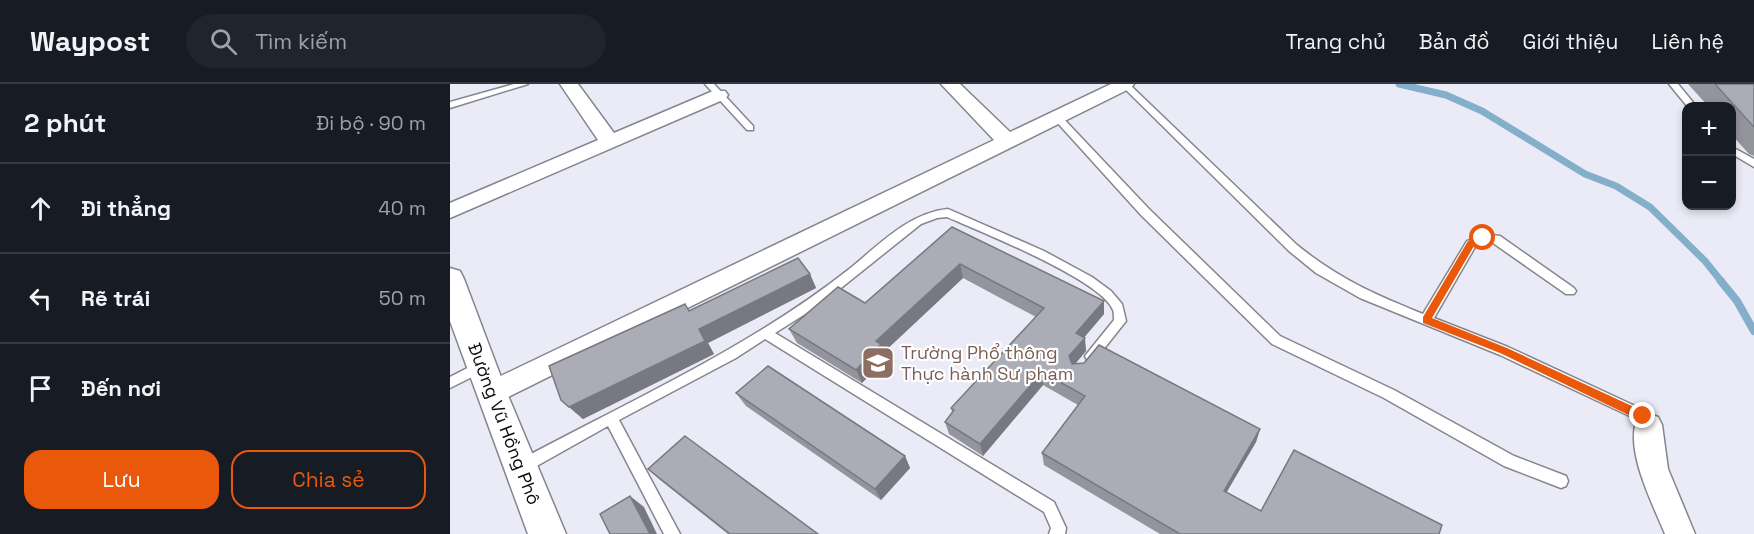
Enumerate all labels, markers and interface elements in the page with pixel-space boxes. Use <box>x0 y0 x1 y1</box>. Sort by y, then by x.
search box <box>186 14 606 68</box>
text: Waypost <box>30 23 150 59</box>
icon: search <box>207 25 240 58</box>
text: Tìm kiếm <box>255 27 347 55</box>
text: Trang chủ <box>1286 28 1386 55</box>
text: Bản đồ <box>1419 28 1490 55</box>
text: Giới thiệu <box>1523 28 1618 55</box>
text: Liên hệ <box>1651 28 1724 55</box>
map controls <box>1682 102 1736 210</box>
button: + <box>1682 102 1736 156</box>
text: 2 phút <box>24 106 106 140</box>
text: Đi bộ · 90 m <box>316 110 426 136</box>
button: − <box>1682 156 1736 210</box>
icon: ahead <box>24 192 57 225</box>
text: Đi thẳng <box>81 194 171 222</box>
text: 40 m <box>378 195 426 221</box>
route start <box>1469 224 1495 250</box>
icon: left <box>24 282 57 315</box>
text: Rẽ trái <box>81 284 150 312</box>
text: 50 m <box>379 285 426 311</box>
street label: Đường Vũ Hồng Phô <box>463 340 546 508</box>
place label: Trường Phổ thông Thực hành Sư phạm <box>901 341 1073 385</box>
school or university icon: Trường Phổ thông Thực hành Sư phạm <box>860 345 896 381</box>
icon: arrive <box>24 372 57 405</box>
text: Đến nơi <box>81 374 161 402</box>
route end <box>1629 402 1655 428</box>
button: Lưu <box>24 450 219 509</box>
button: Chia sẻ <box>231 450 426 509</box>

